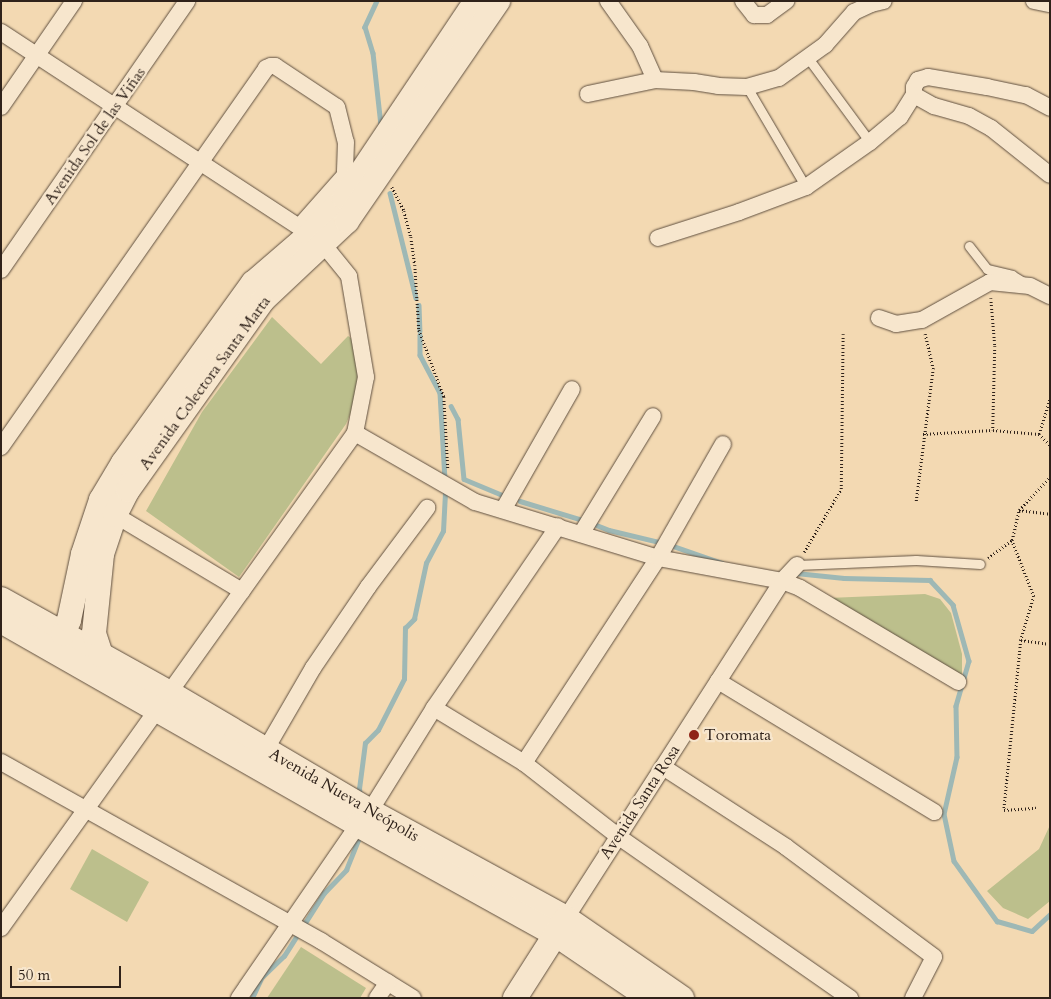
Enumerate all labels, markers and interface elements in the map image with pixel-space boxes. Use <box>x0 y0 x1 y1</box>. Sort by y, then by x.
street label: Avenida Sol de las Viñas <box>40 64 150 208</box>
street label: Avenida Colectora Santa Marta <box>135 292 275 474</box>
place label: Toromata <box>704 725 771 745</box>
marker: Toromata <box>688 729 700 741</box>
street label: Avenida Santa Rosa <box>596 741 684 863</box>
street label: Avenida Nueva Neópolis <box>266 744 422 846</box>
scale bar <box>12 956 124 988</box>
text: 50 m <box>18 965 50 985</box>

